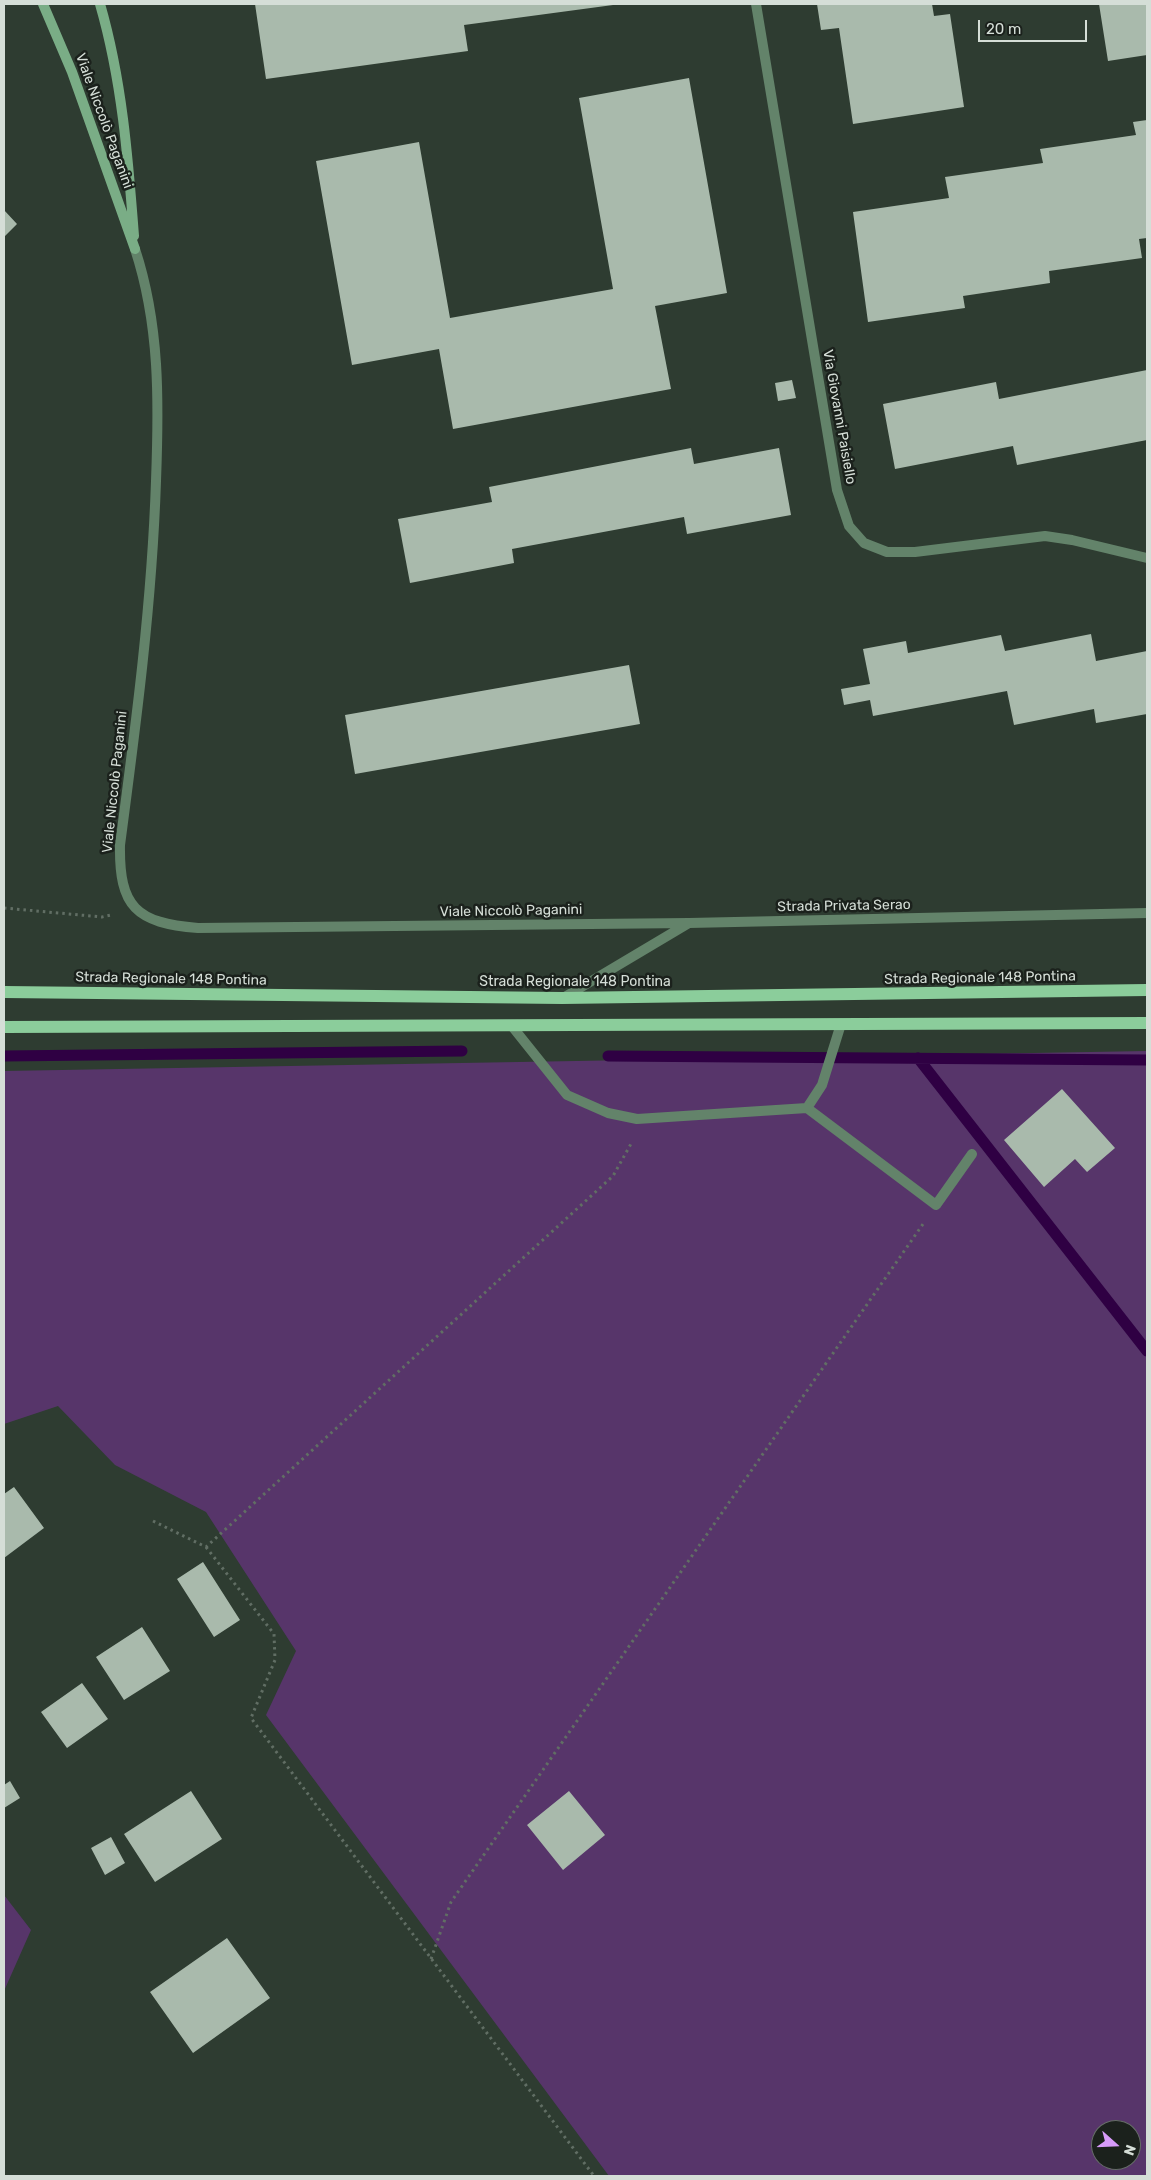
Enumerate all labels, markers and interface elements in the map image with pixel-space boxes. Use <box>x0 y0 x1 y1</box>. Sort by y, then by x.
scale bar <box>981 10 1090 42</box>
text: 20 m <box>986 20 1021 38</box>
street label: Viale Niccolò Paganini <box>72 51 136 191</box>
street label: Via Giovanni Paisiello <box>819 348 859 486</box>
street label: Viale Niccolò Paganini <box>99 710 131 854</box>
street label: Strada Privata Serao <box>777 896 911 916</box>
street label: Viale Niccolò Paganini <box>439 901 583 921</box>
street label: Strada Regionale 148 Pontina <box>884 968 1076 988</box>
street label: Strada Regionale 148 Pontina <box>75 969 267 989</box>
street label: Strada Regionale 148 Pontina <box>479 974 671 990</box>
north arrow <box>1091 2120 1141 2170</box>
text: N <box>1120 2142 1139 2158</box>

